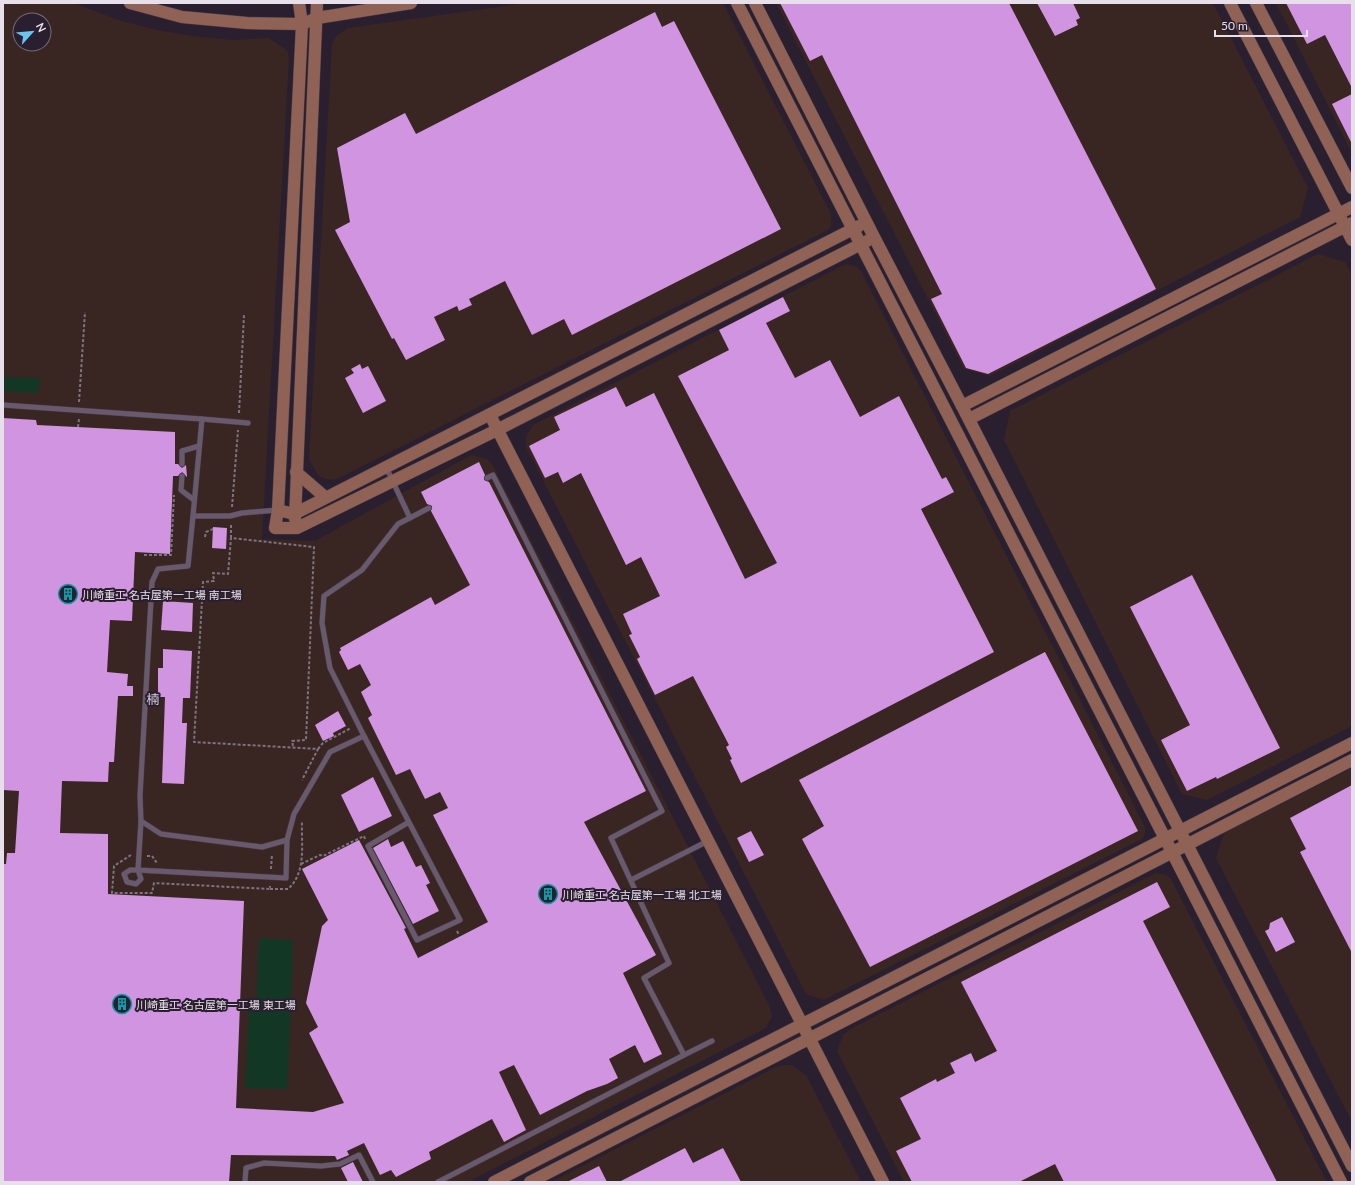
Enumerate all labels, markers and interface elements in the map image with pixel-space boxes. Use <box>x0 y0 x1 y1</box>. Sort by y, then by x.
north arrow <box>12 12 52 52</box>
scale bar <box>1215 12 1307 38</box>
text: 50 m <box>1221 18 1248 33</box>
text: N <box>34 21 49 34</box>
building icon: 川崎重工 名古屋第一工場 南工場 <box>57 583 79 605</box>
place label: 川崎重工 名古屋第一工場 南工場 <box>82 588 242 601</box>
district label: 楠 <box>146 691 160 707</box>
building icon: 川崎重工 名古屋第一工場 北工場 <box>537 883 559 905</box>
place label: 川崎重工 名古屋第一工場 北工場 <box>562 888 722 901</box>
building icon: 川崎重工 名古屋第一工場 東工場 <box>111 993 133 1015</box>
place label: 川崎重工 名古屋第一工場 東工場 <box>136 998 296 1011</box>

